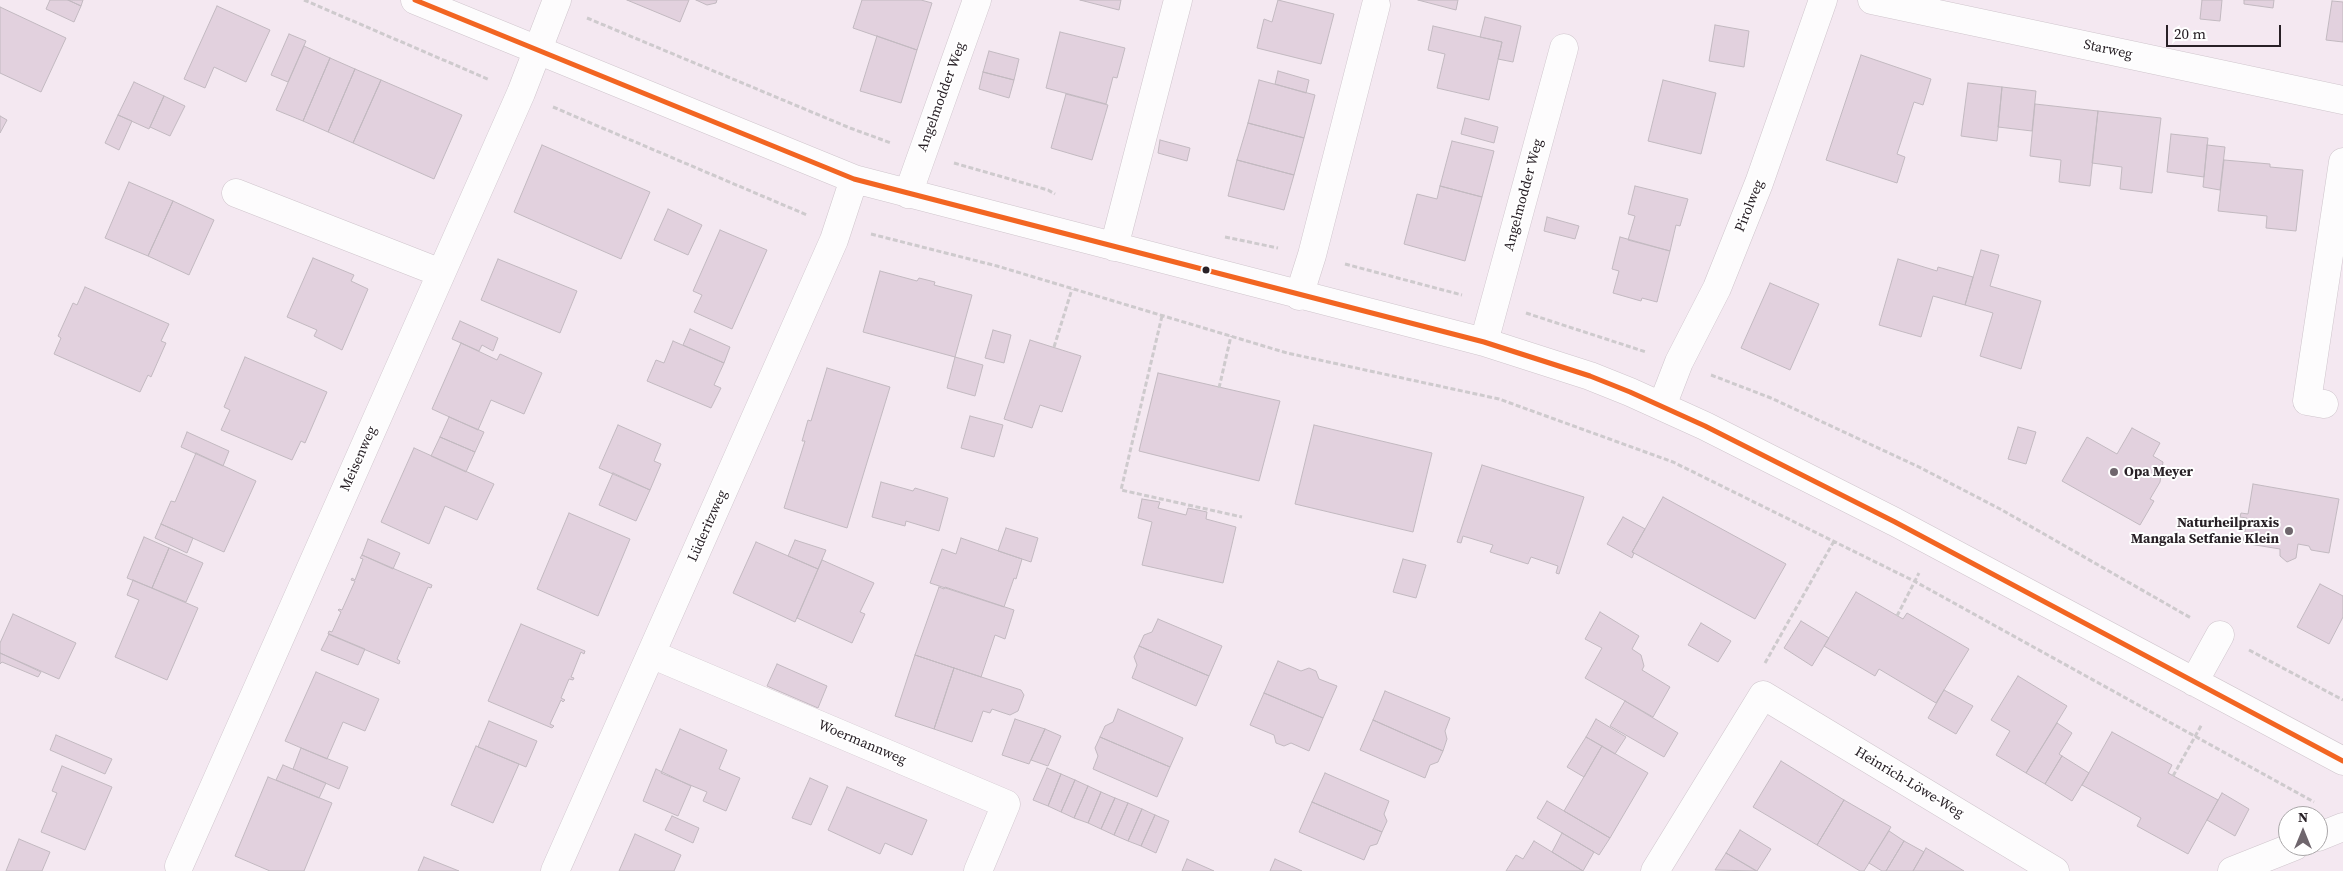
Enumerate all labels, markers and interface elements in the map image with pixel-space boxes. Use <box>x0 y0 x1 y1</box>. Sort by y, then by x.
scale bar <box>2168 15 2283 47</box>
text: 20 m <box>2174 23 2206 44</box>
street label: Starweg <box>2082 37 2134 63</box>
street label: Angelmodder Weg <box>914 40 970 154</box>
street label: Angelmodder Weg <box>1501 137 1547 253</box>
street label: Pirolweg <box>1732 177 1768 235</box>
unlabelled marker <box>1201 265 1211 275</box>
street label: Meisenweg <box>337 424 381 494</box>
place label: Opa Meyer <box>2124 464 2193 480</box>
marker: Opa Meyer <box>2108 466 2120 478</box>
street label: Lüderitzweg <box>685 487 731 565</box>
place label: Naturheilpraxis Mangala Setfanie Klein <box>2131 515 2279 548</box>
marker: Naturheilpraxis Mangala Setfanie Klein <box>2283 525 2295 537</box>
street label: Woermannweg <box>815 717 909 769</box>
street label: Heinrich-Löwe-Weg <box>1851 744 1967 822</box>
north arrow <box>2278 806 2328 856</box>
text: N <box>2298 807 2308 827</box>

